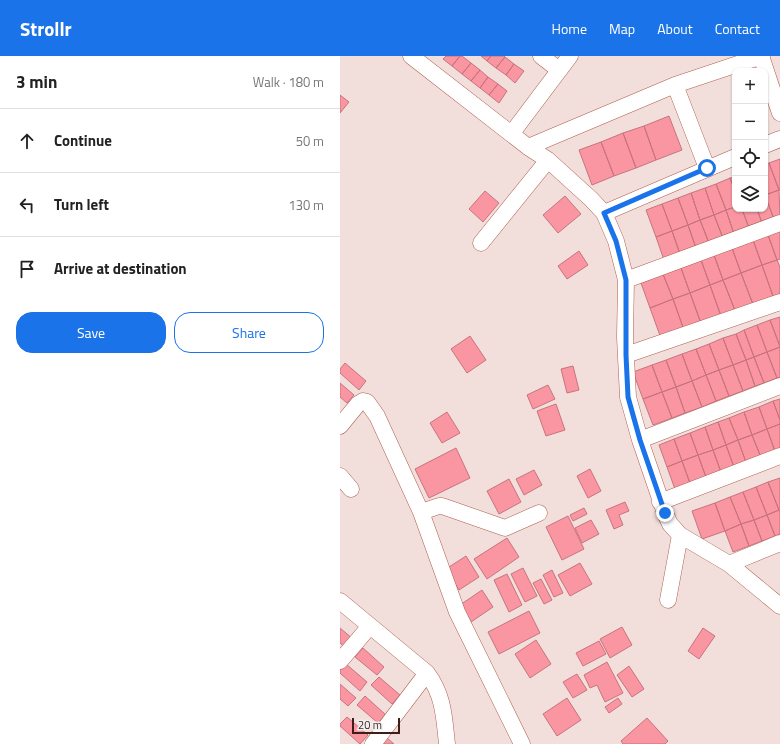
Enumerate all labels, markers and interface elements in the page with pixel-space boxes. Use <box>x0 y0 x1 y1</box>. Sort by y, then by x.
text: Strollr <box>20 14 72 43</box>
text: Home <box>552 18 587 39</box>
text: Map <box>609 18 635 39</box>
text: About <box>657 18 693 39</box>
text: Contact <box>715 18 760 39</box>
map controls <box>732 68 768 212</box>
button: + <box>732 68 768 104</box>
text: 3 min <box>16 69 57 95</box>
text: Walk · 180 m <box>253 72 324 92</box>
button: − <box>732 104 768 140</box>
text: Continue <box>54 129 112 152</box>
icon: ahead <box>16 130 38 152</box>
text: 50 m <box>296 131 324 151</box>
button: locate <box>732 140 768 176</box>
route start <box>698 159 716 177</box>
button: layers <box>732 176 768 212</box>
text: Turn left <box>54 193 109 216</box>
icon: left <box>16 194 38 216</box>
text: 130 m <box>288 195 324 215</box>
text: Arrive at destination <box>54 257 187 280</box>
icon: arrive <box>16 258 38 280</box>
button: Save <box>16 312 166 353</box>
button: Share <box>174 312 324 353</box>
route end <box>656 504 674 522</box>
scale bar <box>352 716 400 735</box>
text: 20 m <box>358 717 382 733</box>

